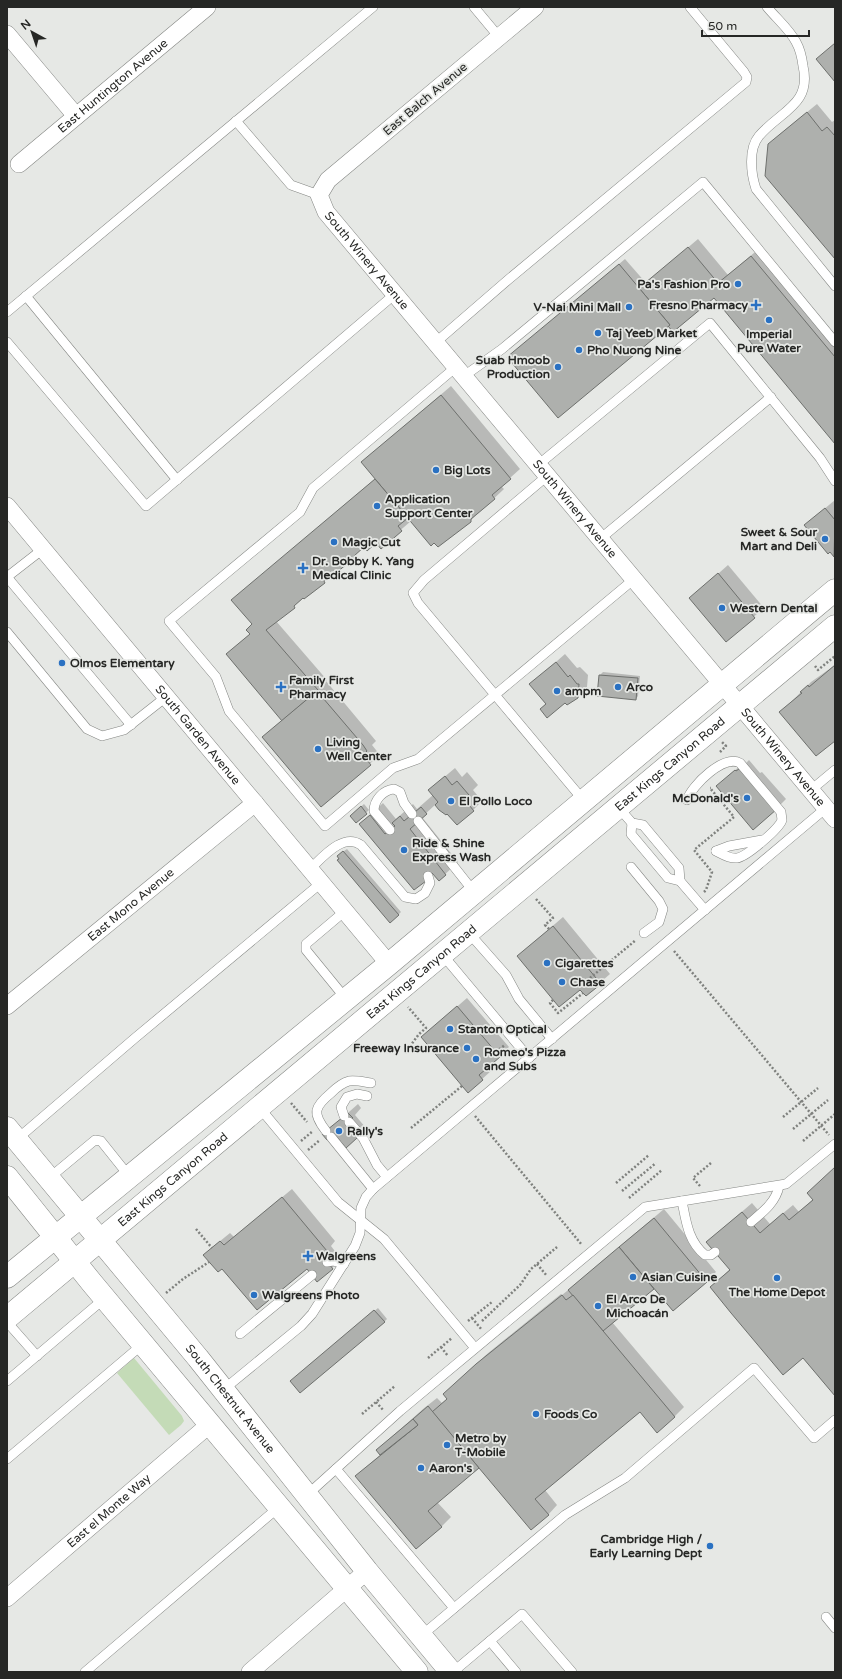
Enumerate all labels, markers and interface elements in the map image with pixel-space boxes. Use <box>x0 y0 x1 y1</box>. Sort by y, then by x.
north arrow <box>12 12 52 52</box>
scale bar <box>702 12 809 38</box>
text: N <box>18 17 33 33</box>
text: 50 m <box>708 19 737 33</box>
street label: East Huntington Avenue <box>55 36 171 136</box>
street label: East Balch Avenue <box>380 60 470 138</box>
street label: South Winery Avenue <box>322 209 412 312</box>
place label: Pa's Fashion Pro <box>637 277 730 291</box>
marker: Pa's Fashion Pro <box>733 279 743 289</box>
place label: Fresno Pharmacy <box>649 298 749 313</box>
place label: V-Nai Mini Mall <box>533 300 621 314</box>
marker: Fresno Pharmacy <box>751 300 761 310</box>
marker: V-Nai Mini Mall <box>624 302 634 312</box>
marker: Imperial Pure Water <box>764 315 774 325</box>
place label: Taj Yeeb Market <box>605 326 697 341</box>
place label: Imperial Pure Water <box>737 327 801 355</box>
marker: Taj Yeeb Market <box>593 328 603 338</box>
place label: Pho Nuong Nine <box>587 343 682 358</box>
marker: Pho Nuong Nine <box>574 345 584 355</box>
place label: Suab Hmoob Production <box>476 353 550 381</box>
marker: Suab Hmoob Production <box>553 362 563 372</box>
street label: South Winery Avenue <box>530 457 620 561</box>
place label: Big Lots <box>444 463 491 478</box>
marker: Big Lots <box>431 465 441 475</box>
place label: Application Support Center <box>385 492 473 521</box>
marker: Application Support Center <box>372 501 382 511</box>
place label: Sweet & Sour Mart and Deli <box>740 525 817 553</box>
marker: Sweet & Sour Mart and Deli <box>820 534 830 544</box>
place label: Magic Cut <box>342 535 401 550</box>
marker: Magic Cut <box>329 537 339 547</box>
place label: Dr. Bobby K. Yang Medical Clinic <box>312 554 414 582</box>
marker: Dr. Bobby K. Yang Medical Clinic <box>297 562 309 574</box>
place label: Western Dental <box>730 601 817 615</box>
marker: Western Dental <box>717 603 727 613</box>
place label: Olmos Elementary <box>70 656 175 671</box>
marker: Olmos Elementary <box>57 658 67 668</box>
place label: Family First Pharmacy <box>289 673 354 702</box>
place label: Arco <box>626 680 653 694</box>
street label: South Garden Avenue <box>152 682 243 788</box>
marker: Family First Pharmacy <box>276 682 286 692</box>
marker: Arco <box>613 682 623 692</box>
place label: ampm <box>565 684 601 699</box>
marker: ampm <box>552 686 562 696</box>
street label: South Winery Avenue <box>738 705 828 809</box>
street label: East Kings Canyon Road <box>612 714 728 814</box>
place label: Living Well Center <box>326 735 392 763</box>
marker: Living Well Center <box>313 744 323 754</box>
place label: McDonald's <box>672 791 739 805</box>
marker: McDonald's <box>742 793 752 803</box>
place label: El Pollo Loco <box>459 794 532 808</box>
marker: El Pollo Loco <box>446 796 456 806</box>
place label: Ride & Shine Express Wash <box>412 836 491 865</box>
marker: Ride & Shine Express Wash <box>399 845 409 855</box>
street label: East Mono Avenue <box>85 865 177 944</box>
street label: East Kings Canyon Road <box>363 922 479 1022</box>
place label: Cigarettes <box>555 956 614 971</box>
marker: Cigarettes <box>542 958 552 968</box>
place label: Chase <box>570 975 605 989</box>
marker: Chase <box>557 977 567 987</box>
place label: Stanton Optical <box>458 1022 547 1037</box>
marker: Stanton Optical <box>445 1024 455 1034</box>
place label: Freeway Insurance <box>353 1041 459 1056</box>
marker: Freeway Insurance <box>462 1043 472 1053</box>
place label: Romeo's Pizza and Subs <box>484 1045 566 1073</box>
marker: Romeo's Pizza and Subs <box>471 1054 481 1064</box>
place label: Rally's <box>347 1124 383 1139</box>
marker: Rally's <box>334 1126 344 1136</box>
street label: East Kings Canyon Road <box>115 1129 231 1229</box>
place label: Walgreens <box>316 1249 376 1264</box>
marker: Walgreens <box>303 1251 313 1261</box>
place label: Asian Cuisine <box>641 1270 717 1284</box>
marker: Asian Cuisine <box>628 1272 638 1282</box>
marker: The Home Depot <box>772 1273 782 1283</box>
place label: The Home Depot <box>728 1285 826 1300</box>
place label: Walgreens Photo <box>262 1288 360 1303</box>
marker: Walgreens Photo <box>249 1290 259 1300</box>
place label: El Arco De Michoacán <box>606 1292 669 1320</box>
marker: El Arco De Michoacán <box>593 1301 603 1311</box>
street label: South Chestnut Avenue <box>183 1342 278 1456</box>
place label: Foods Co <box>544 1407 597 1421</box>
marker: Foods Co <box>531 1409 541 1419</box>
place label: Metro by T-Mobile <box>454 1431 507 1459</box>
marker: Metro by T-Mobile <box>442 1440 452 1450</box>
place label: Aaron's <box>429 1461 472 1475</box>
marker: Aaron's <box>416 1463 426 1473</box>
street label: East el Monte Way <box>64 1471 154 1551</box>
place label: Cambridge High / Early Learning Dept <box>590 1532 702 1561</box>
marker: Cambridge High / Early Learning Dept <box>705 1541 715 1551</box>

